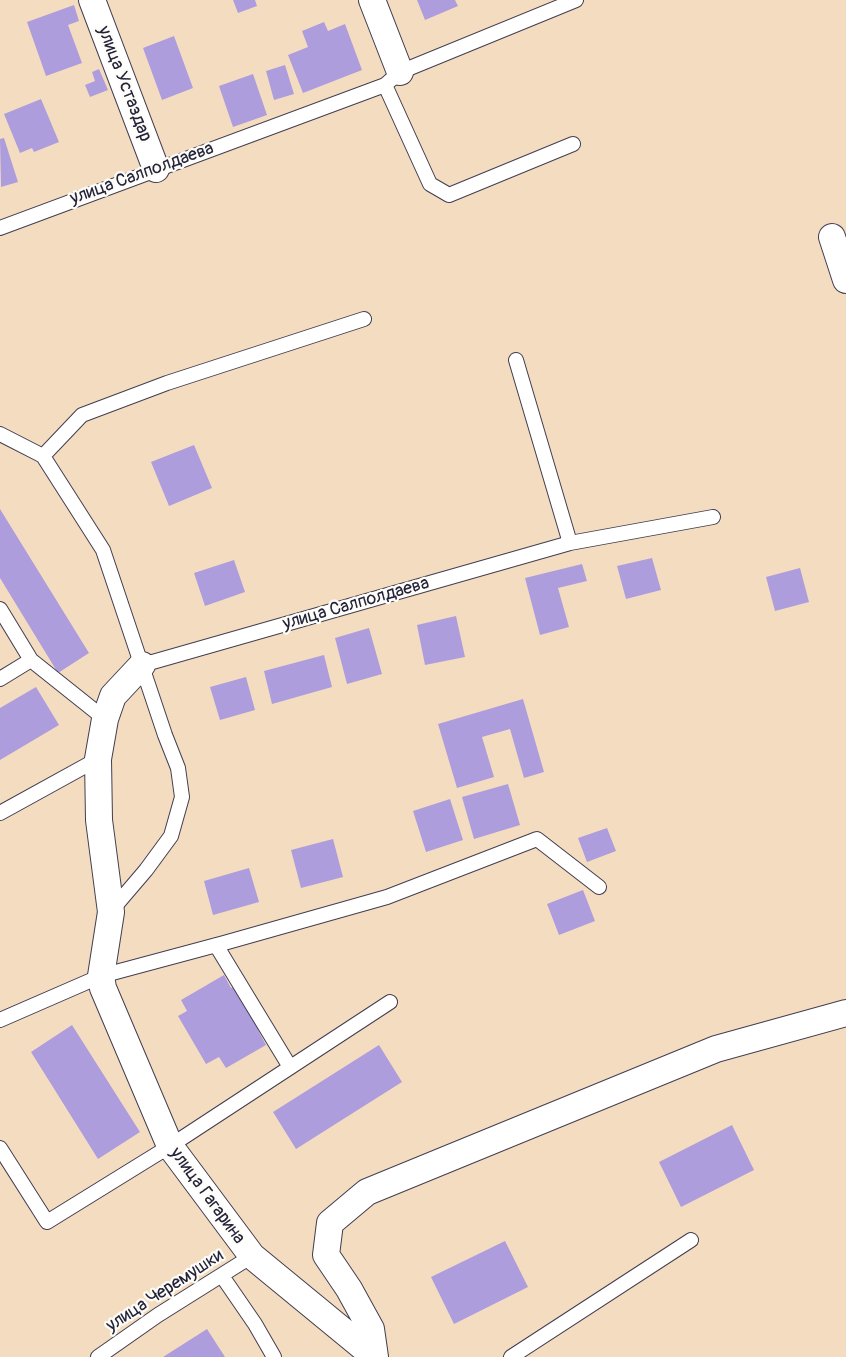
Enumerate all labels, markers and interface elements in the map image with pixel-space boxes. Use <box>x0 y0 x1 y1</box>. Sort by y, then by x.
street label: улица Устаздар <box>92 23 156 145</box>
street label: улица Салполдаева <box>67 138 217 210</box>
street label: улица Салполдаева <box>280 573 432 635</box>
street label: улица Гагарина <box>165 1144 249 1248</box>
street label: улица Черемушки <box>102 1245 228 1337</box>

